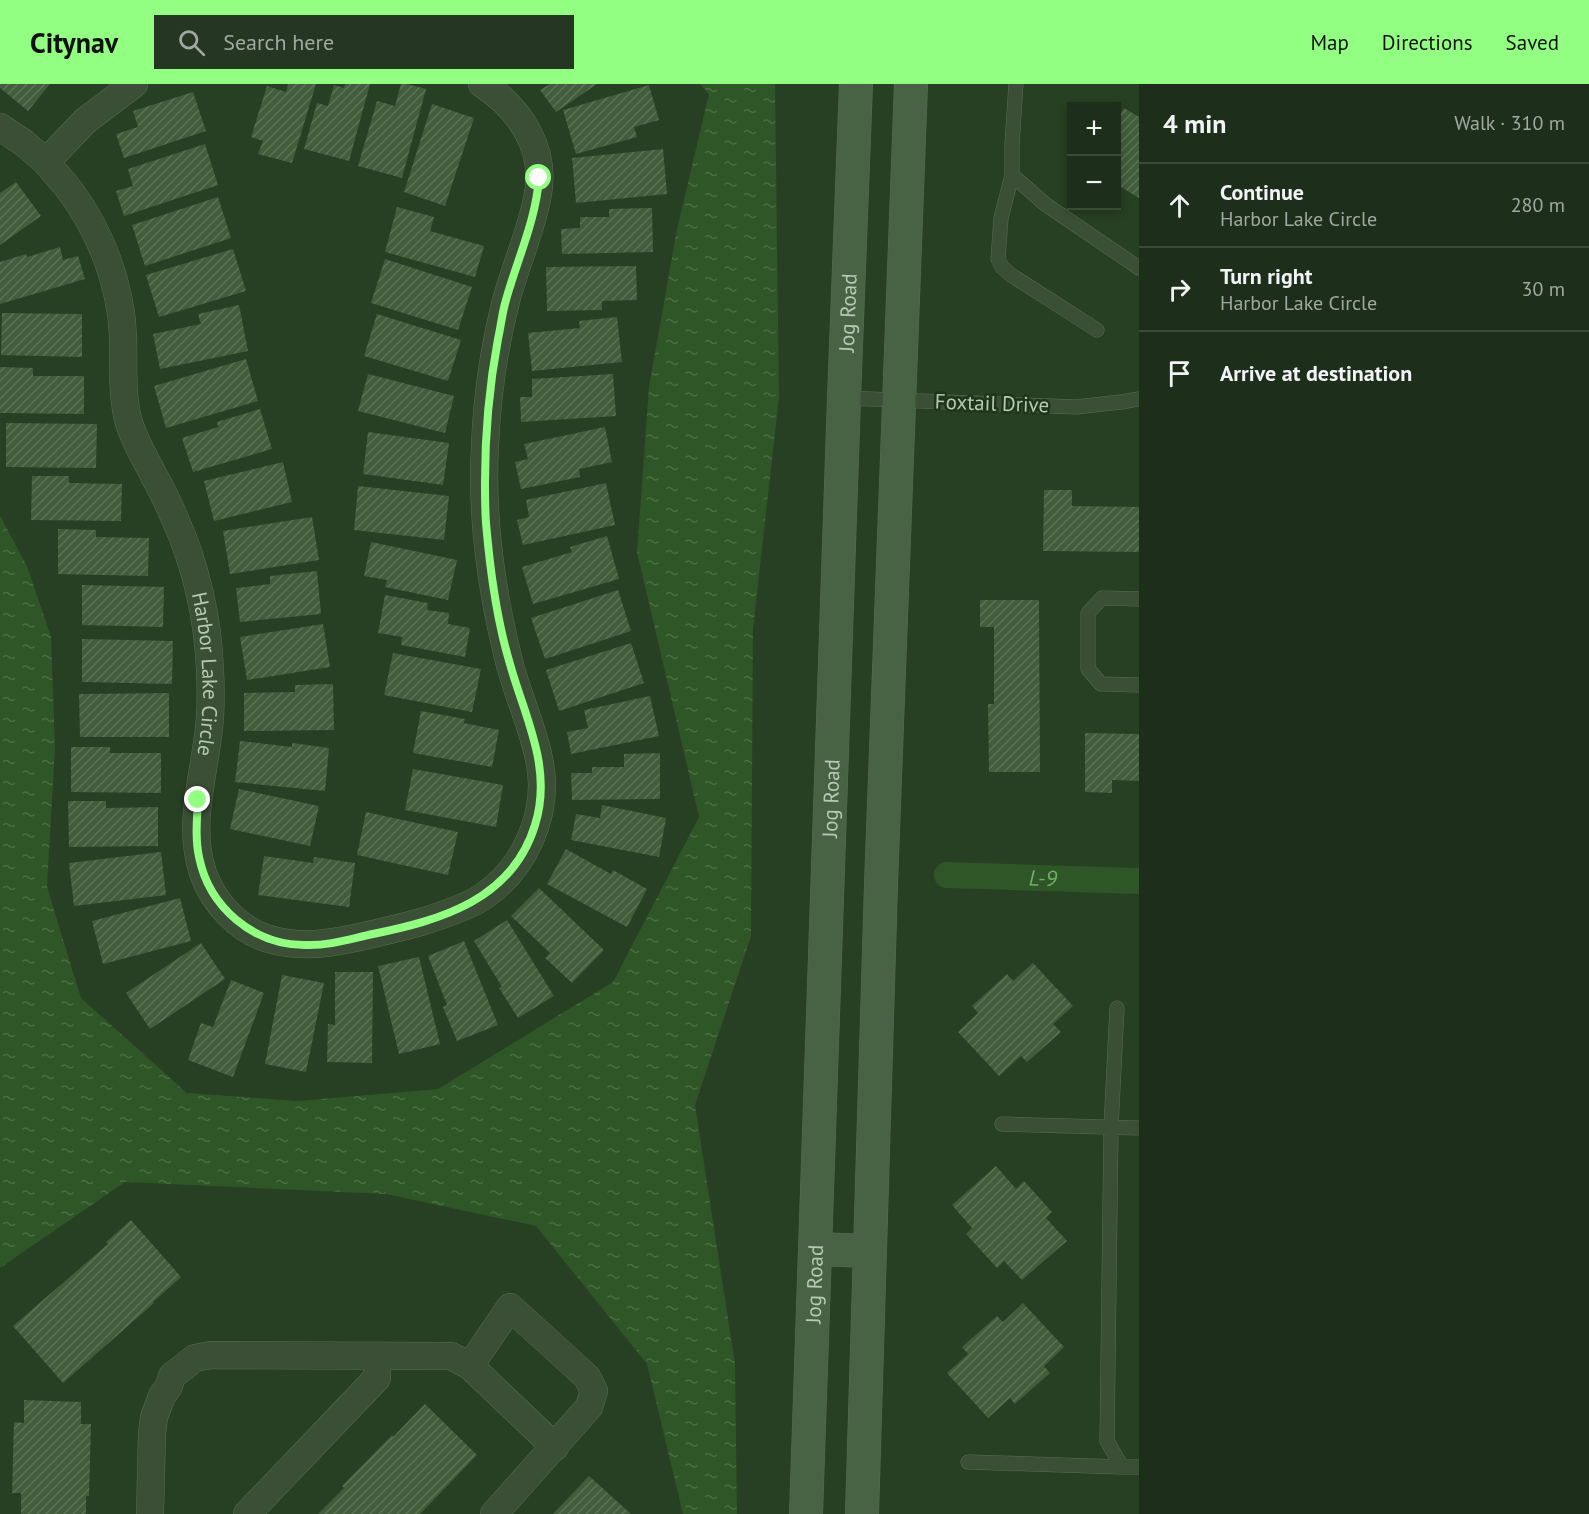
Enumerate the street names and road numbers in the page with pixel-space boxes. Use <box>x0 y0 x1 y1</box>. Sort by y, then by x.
street label: Jog Road <box>832 273 862 354</box>
street label: Foxtail Drive <box>934 388 1050 418</box>
street label: Harbor Lake Circle <box>186 589 224 758</box>
street label: Jog Road <box>815 759 845 839</box>
street label: Jog Road <box>799 1244 829 1325</box>

